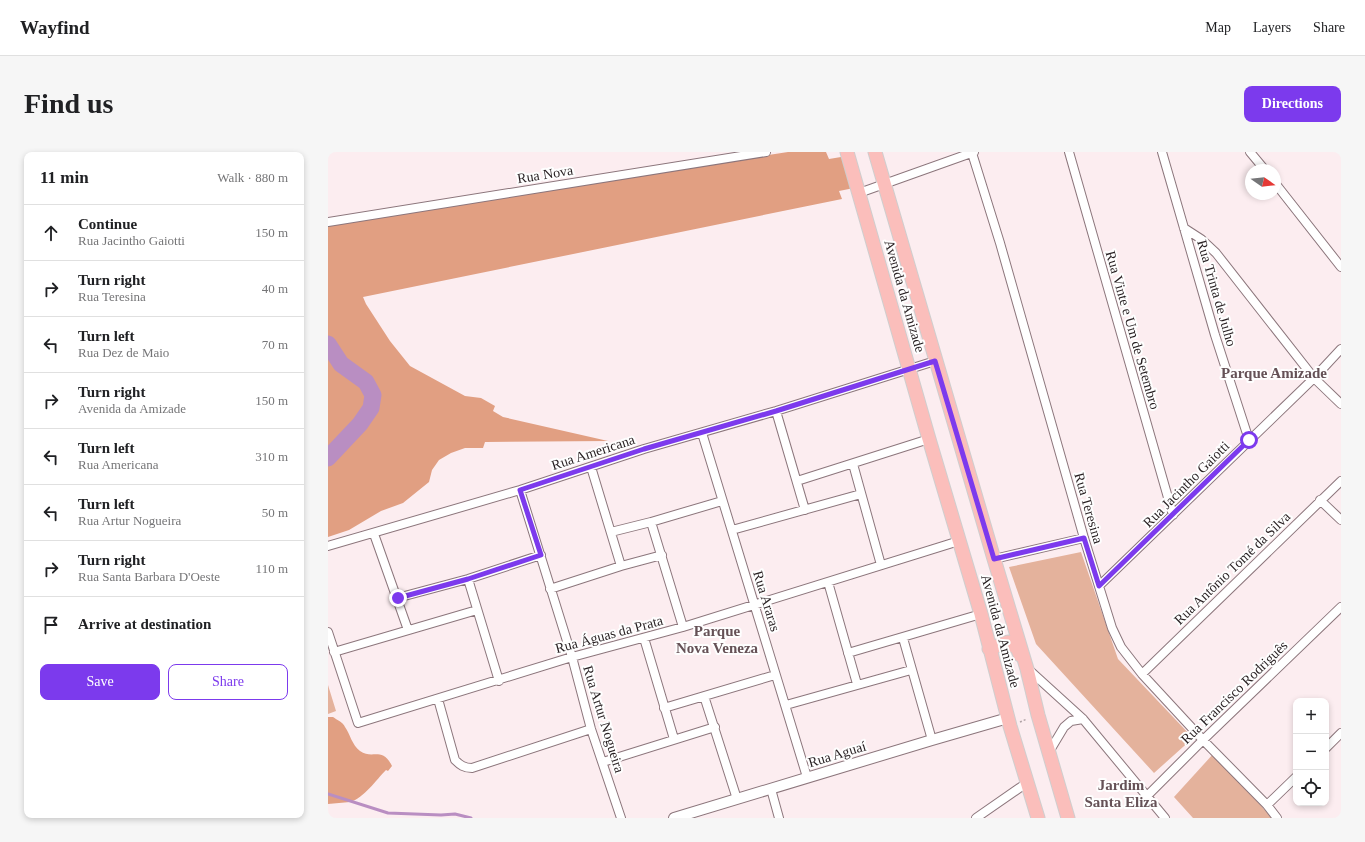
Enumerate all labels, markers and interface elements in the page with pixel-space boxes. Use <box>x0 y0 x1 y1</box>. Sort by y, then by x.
text: Wayfind <box>20 17 90 38</box>
text: Map <box>1205 20 1231 35</box>
text: Layers <box>1253 20 1291 35</box>
text: Share <box>1313 20 1345 35</box>
button: Directions <box>1244 86 1341 122</box>
text: Find us <box>24 88 114 119</box>
street label: Rua Nova <box>516 163 575 186</box>
north arrow <box>1245 164 1281 200</box>
text: 11 min <box>40 168 89 187</box>
text: Walk · 880 m <box>217 170 288 185</box>
text: Continue <box>78 216 137 232</box>
icon: ahead <box>40 222 62 244</box>
text: 150 m <box>255 225 288 240</box>
text: Rua Jacintho Gaiotti <box>78 233 185 248</box>
street label: Avenida da Amizade <box>881 238 928 354</box>
street label: Rua Trinta de Julho <box>1194 238 1239 348</box>
street label: Rua Vinte e Um de Setembro <box>1103 249 1162 411</box>
text: Turn right <box>78 272 145 288</box>
icon: right <box>40 278 62 300</box>
text: 40 m <box>262 281 288 296</box>
text: Rua Teresina <box>78 289 146 304</box>
text: Turn left <box>78 328 135 344</box>
icon: left <box>40 334 62 356</box>
text: 70 m <box>262 337 288 352</box>
text: Rua Dez de Maio <box>78 345 169 360</box>
district label: Parque Amizade <box>1221 365 1327 381</box>
text: Turn right <box>78 384 145 400</box>
icon: right <box>40 390 62 412</box>
text: 150 m <box>255 393 288 408</box>
text: Avenida da Amizade <box>78 401 186 416</box>
route start <box>1240 431 1258 449</box>
street label: Rua Americana <box>550 432 637 473</box>
street label: Rua Jacintho Gaiotti <box>1140 438 1232 530</box>
text: Turn left <box>78 440 135 456</box>
icon: left <box>40 446 62 468</box>
text: 310 m <box>255 449 288 464</box>
text: Rua Americana <box>78 457 159 472</box>
street label: Rua Teresina <box>1071 471 1106 546</box>
text: Turn left <box>78 496 135 512</box>
icon: left <box>40 502 62 524</box>
text: 50 m <box>262 505 288 520</box>
street label: Rua Antônio Tomé da Silva <box>1171 509 1294 628</box>
text: Rua Artur Nogueira <box>78 513 181 528</box>
text: Turn right <box>78 552 145 568</box>
icon: right <box>40 558 62 580</box>
text: 110 m <box>256 561 288 576</box>
text: Rua Santa Barbara D'Oeste <box>78 569 220 584</box>
street label: Rua Araras <box>750 569 783 633</box>
street label: Avenida da Amizade <box>978 573 1023 689</box>
route end <box>389 589 407 607</box>
street label: Rua Águas da Prata <box>553 612 665 656</box>
icon: arrive <box>40 614 62 636</box>
text: Arrive at destination <box>78 616 211 632</box>
district label: Parque Nova Veneza <box>676 623 759 656</box>
street label: Rua Francisco Rodriguês <box>1178 638 1290 747</box>
button: Save <box>40 664 160 700</box>
button: Share <box>168 664 288 700</box>
street label: Rua Artur Nogueira <box>580 664 627 775</box>
map controls <box>1293 698 1329 806</box>
button: + <box>1293 698 1329 734</box>
button: − <box>1293 734 1329 770</box>
street label: Rua Aguaí <box>807 739 868 770</box>
button: locate <box>1293 770 1329 806</box>
district label: Jardim Santa Eliza <box>1085 777 1158 810</box>

